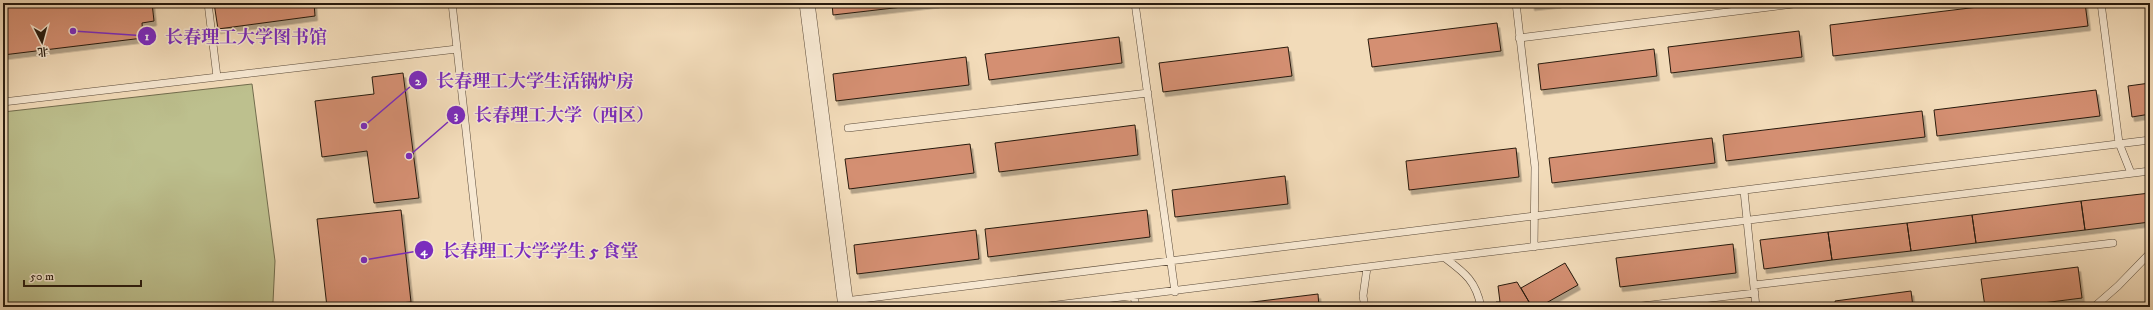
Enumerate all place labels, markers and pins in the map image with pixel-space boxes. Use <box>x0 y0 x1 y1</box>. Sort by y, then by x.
callout: 长春理工大学图书馆 <box>137 21 335 51</box>
callout: 长春理工大学生活锅炉房 <box>408 65 642 95</box>
callout: 长春理工大学（西区） <box>446 100 662 130</box>
callout: 长春理工大学学生 5 食堂 <box>414 235 647 265</box>

